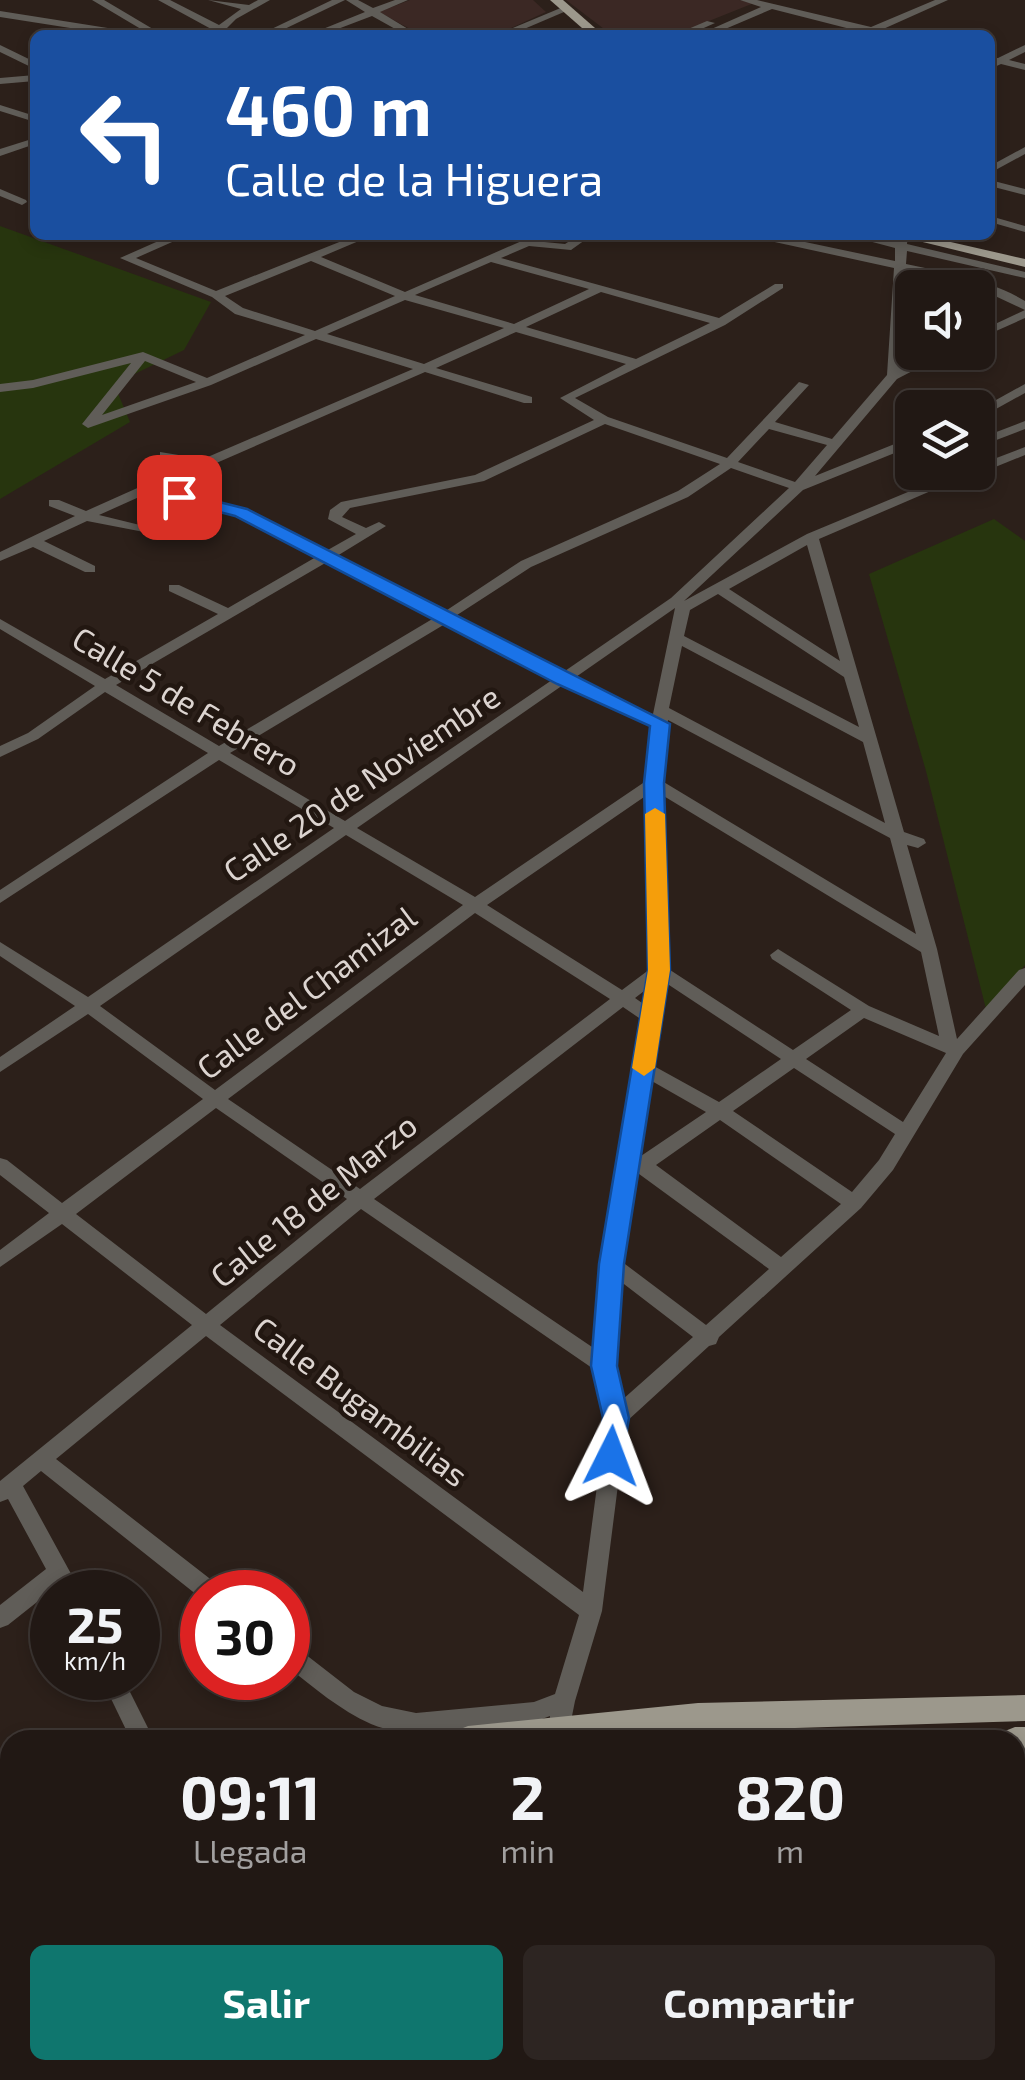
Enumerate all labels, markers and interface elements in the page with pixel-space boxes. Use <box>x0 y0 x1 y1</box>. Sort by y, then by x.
text: 460 m <box>225 66 432 150</box>
icon: left <box>60 70 190 200</box>
text: Calle de la Higuera <box>225 151 603 205</box>
map controls <box>895 270 995 490</box>
button: sound <box>895 270 995 370</box>
button: layers <box>895 390 995 490</box>
pin <box>137 455 222 540</box>
icon: arrive <box>152 470 207 525</box>
street label: Calle 5 de Febrero <box>66 617 308 783</box>
street label: Calle 20 de Noviembre <box>216 676 506 889</box>
street label: Calle del Chamizal <box>189 896 423 1086</box>
street label: Calle 18 de Marzo <box>202 1105 423 1294</box>
street label: Calle Bugambilias <box>247 1308 476 1493</box>
position arrow <box>559 1404 663 1508</box>
speed limit sign: 30 <box>180 1570 310 1700</box>
text: 25 <box>67 1593 123 1653</box>
text: km/h <box>64 1645 126 1675</box>
text: 09:11 <box>180 1760 320 1832</box>
text: 2 <box>510 1760 545 1832</box>
text: 820 <box>735 1760 845 1832</box>
text: Llegada <box>193 1831 307 1869</box>
text: min <box>500 1831 555 1869</box>
text: m <box>776 1831 804 1869</box>
button: Salir <box>30 1945 503 2060</box>
button: Compartir <box>523 1945 995 2060</box>

